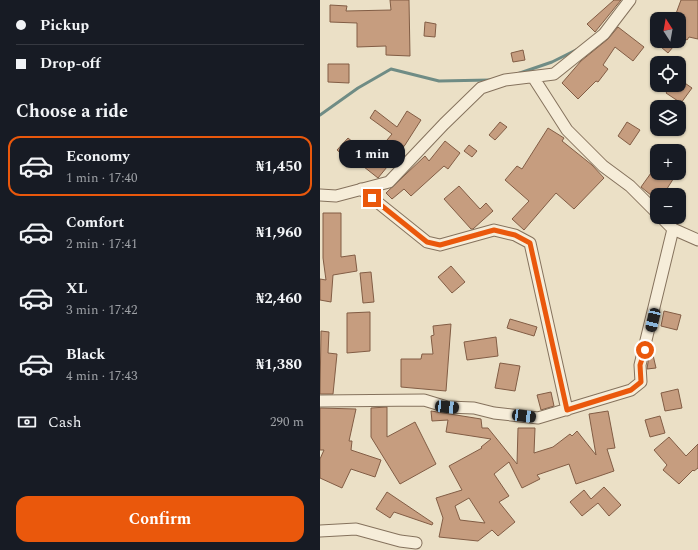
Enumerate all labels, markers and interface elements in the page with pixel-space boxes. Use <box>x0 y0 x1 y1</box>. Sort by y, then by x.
north arrow <box>650 12 686 48</box>
map controls <box>650 12 686 224</box>
text: Pickup <box>40 14 89 37</box>
text: Drop-off <box>40 52 101 75</box>
button: locate <box>650 56 686 92</box>
text: Choose a ride <box>16 98 128 125</box>
button: layers <box>650 100 686 136</box>
callout: 1 min <box>339 140 405 168</box>
text: 1 min <box>355 144 389 164</box>
button: + <box>650 144 686 180</box>
text: Economy <box>66 145 130 168</box>
icon: car <box>18 148 54 184</box>
text: ₦1,450 <box>256 155 302 178</box>
text: 1 min · 17:40 <box>66 168 138 188</box>
button: − <box>650 188 686 224</box>
route end <box>363 189 381 207</box>
text: Comfort <box>66 211 124 234</box>
icon: car <box>18 214 54 250</box>
text: ₦1,960 <box>256 221 302 244</box>
text: 2 min · 17:41 <box>66 234 138 254</box>
text: XL <box>66 277 87 300</box>
icon: car <box>18 280 54 316</box>
text: ₦2,460 <box>256 287 302 310</box>
text: 3 min · 17:42 <box>66 300 138 320</box>
car <box>644 307 662 333</box>
route start <box>636 341 654 359</box>
text: Black <box>66 343 105 366</box>
icon: car <box>18 346 54 382</box>
text: ₦1,380 <box>256 353 302 376</box>
text: 4 min · 17:43 <box>66 366 138 386</box>
car <box>434 400 460 414</box>
car <box>511 409 537 423</box>
icon: cash <box>16 411 38 433</box>
text: Cash <box>48 411 81 434</box>
text: 290 m <box>270 412 304 432</box>
button: Confirm <box>16 496 304 542</box>

